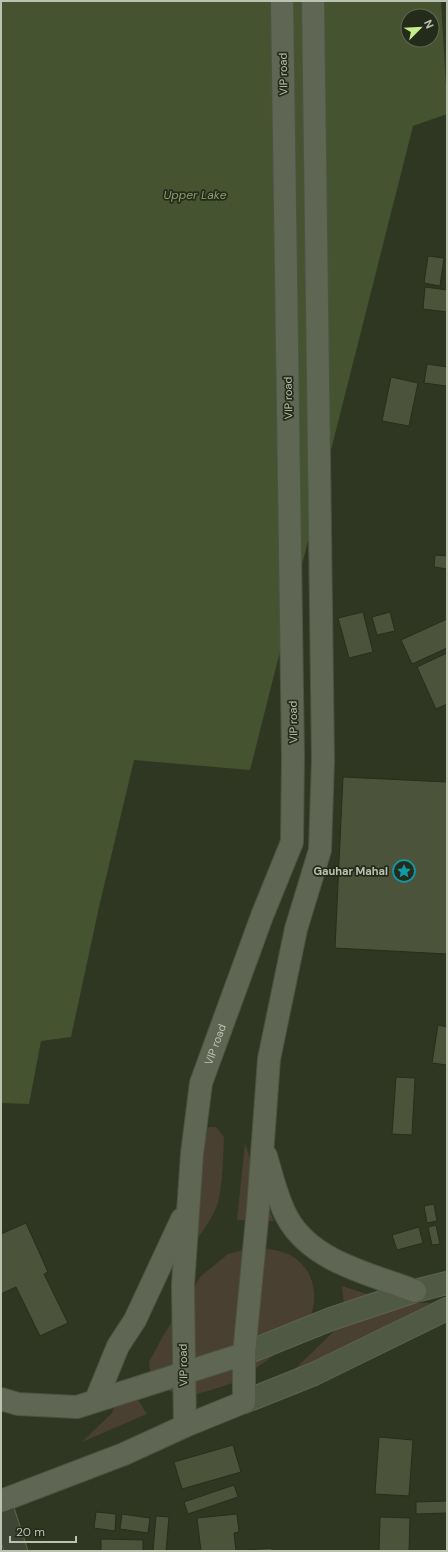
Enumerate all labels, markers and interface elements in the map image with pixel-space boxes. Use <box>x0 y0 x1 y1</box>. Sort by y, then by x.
north arrow <box>400 8 440 48</box>
text: N <box>421 17 437 30</box>
street label: VIP road <box>276 53 290 95</box>
water label: Upper Lake <box>163 187 227 203</box>
street label: VIP road <box>281 377 295 419</box>
street label: VIP road <box>286 701 300 743</box>
place icon: Gauhar Mahal <box>391 858 417 884</box>
place label: Gauhar Mahal <box>314 864 388 878</box>
street label: VIP road <box>201 1022 229 1067</box>
street label: VIP road <box>176 1344 190 1386</box>
scale bar <box>10 1518 76 1544</box>
text: 20 m <box>16 1524 45 1540</box>

